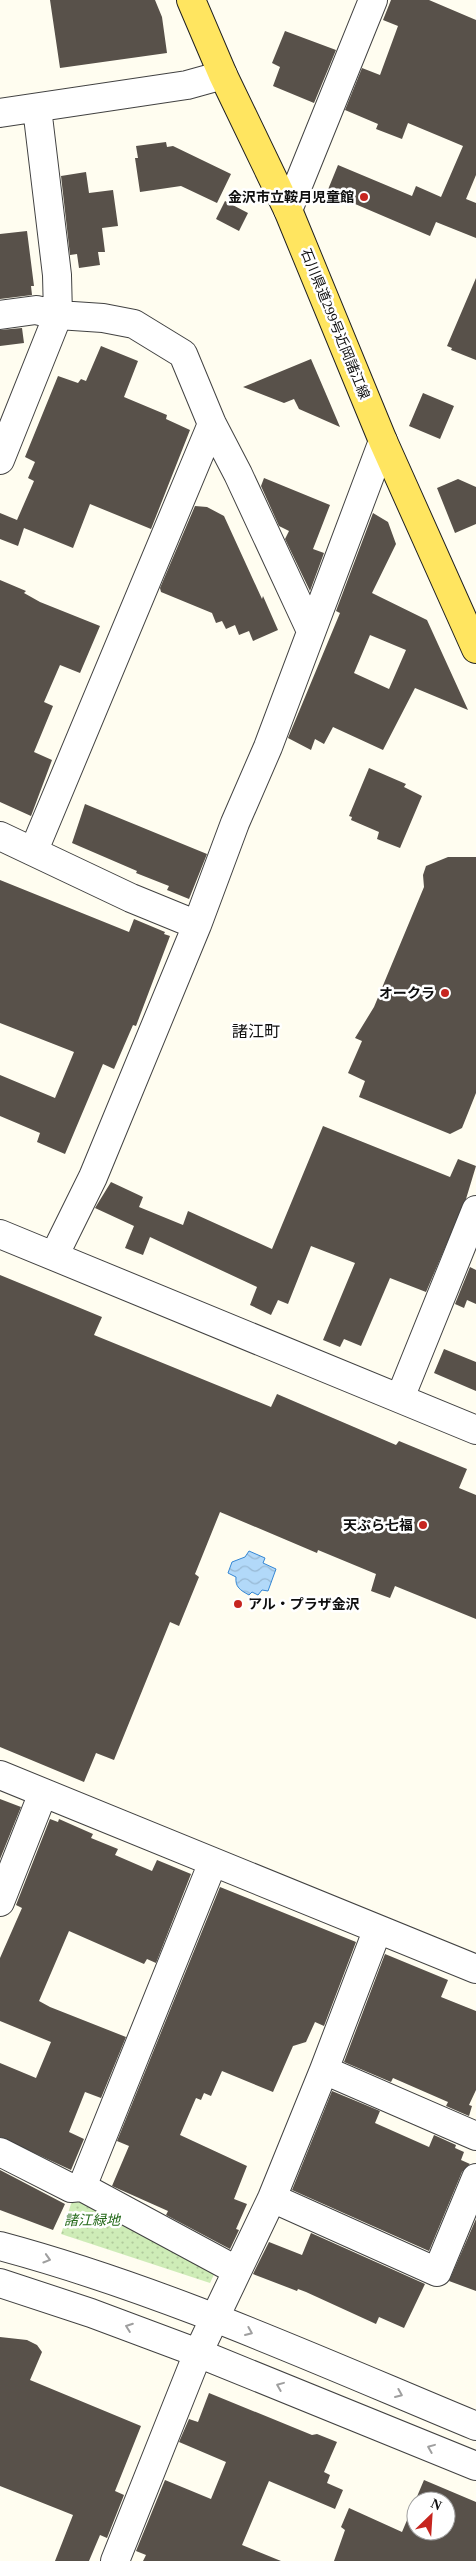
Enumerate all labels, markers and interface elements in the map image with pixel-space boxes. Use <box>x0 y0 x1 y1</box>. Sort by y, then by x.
place label: 金沢市立鞍月児童館 <box>228 190 354 205</box>
marker: 金沢市立鞍月児童館 <box>358 191 370 203</box>
street label: 石川県道299号近岡諸江線 <box>298 247 372 401</box>
place label: オークラ <box>379 986 435 1001</box>
marker: オークラ <box>439 987 451 999</box>
district label: 諸江町 <box>232 1023 280 1040</box>
place label: 天ぷら七福 <box>343 1518 413 1533</box>
marker: 天ぷら七福 <box>417 1519 429 1531</box>
place label: アル・プラザ金沢 <box>248 1597 360 1612</box>
marker: アル・プラザ金沢 <box>232 1598 244 1610</box>
park label: 諸江緑地 <box>64 2213 122 2228</box>
one-way arrow <box>42 2253 51 2263</box>
one-way arrow <box>125 2323 134 2333</box>
one-way arrow <box>244 2326 253 2336</box>
one-way arrow <box>276 2382 285 2393</box>
one-way arrow <box>394 2388 403 2399</box>
one-way arrow <box>427 2443 436 2454</box>
north arrow <box>406 2491 456 2541</box>
text: N <box>429 2496 444 2514</box>

